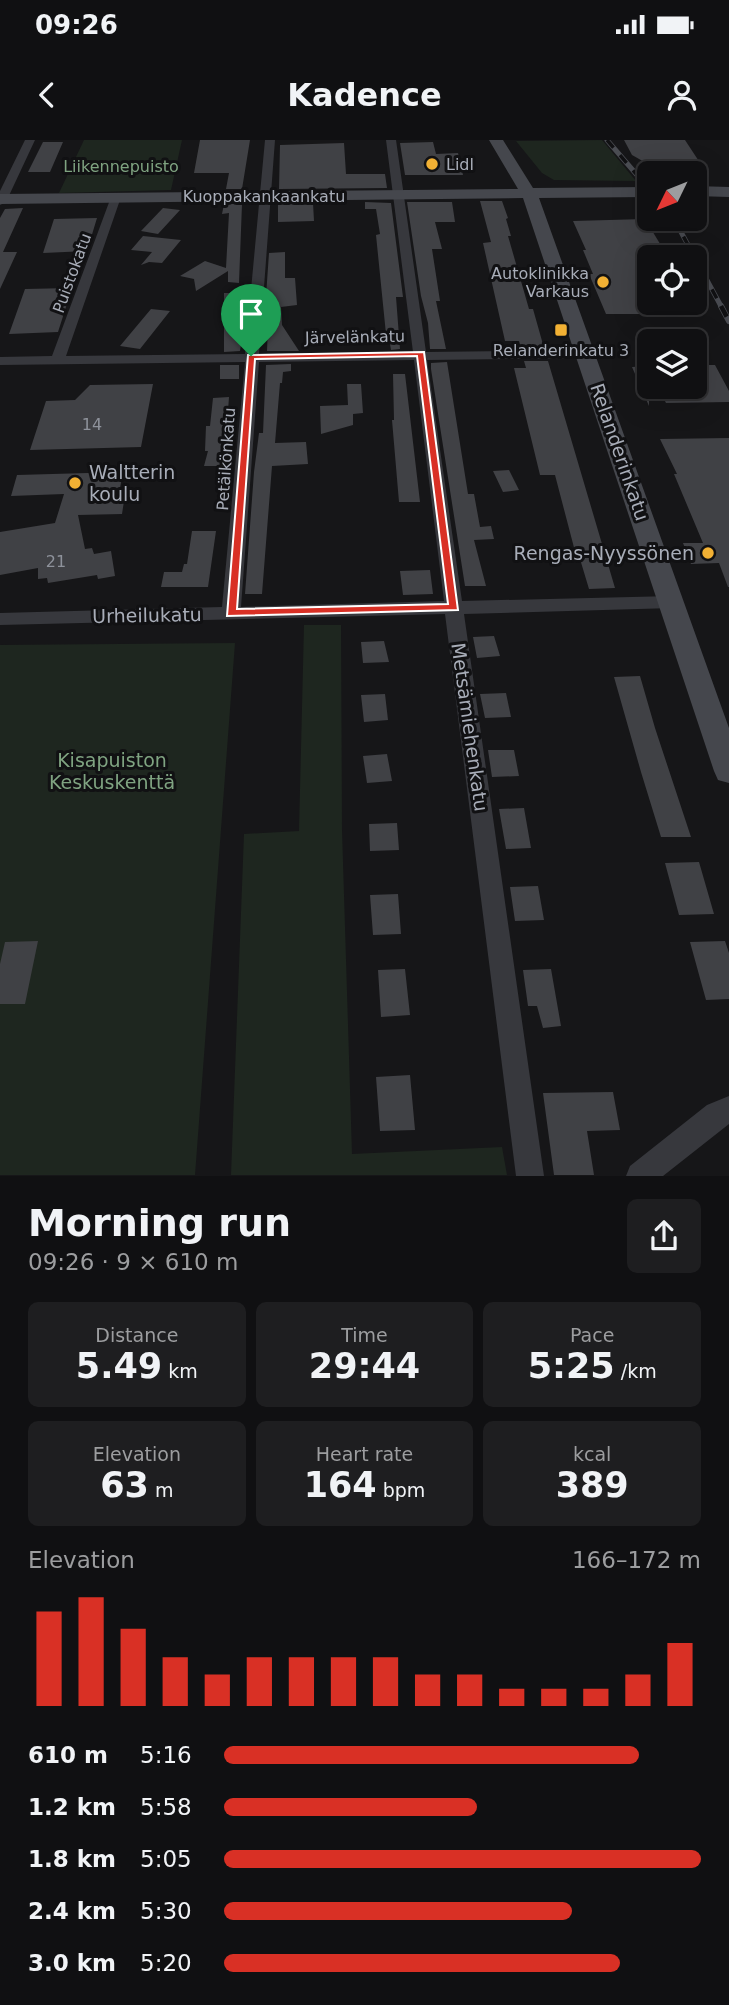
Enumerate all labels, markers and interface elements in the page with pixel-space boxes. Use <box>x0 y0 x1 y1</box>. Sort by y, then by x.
text: 09:26 <box>35 10 118 40</box>
icon: back <box>28 76 66 114</box>
text: Kadence <box>287 76 442 114</box>
icon: person <box>663 76 701 114</box>
place label: Lidl <box>446 155 474 174</box>
marker: Lidl <box>424 156 440 172</box>
park label: Liikennepuisto <box>63 157 179 176</box>
north arrow <box>637 161 707 231</box>
map controls <box>637 161 707 399</box>
street label: Kuoppakankaankatu <box>183 187 345 206</box>
street label: Puistokatu <box>49 230 95 316</box>
button: locate <box>637 245 707 315</box>
place label: Autoklinikka Varkaus <box>491 264 589 301</box>
marker: Autoklinikka Varkaus <box>595 274 611 290</box>
pin <box>221 284 281 356</box>
icon: arrive <box>232 295 270 333</box>
marker: Relanderinkatu 3 <box>553 322 569 338</box>
street label: Järvelänkatu <box>304 327 405 347</box>
button: layers <box>637 329 707 399</box>
place label: Relanderinkatu 3 <box>493 341 629 360</box>
street label: Relanderinkatu <box>586 380 654 524</box>
street label: Petäikönkatu <box>213 407 239 511</box>
house number: 14 <box>82 415 102 434</box>
place label: Waltterin koulu <box>89 461 175 505</box>
marker: Waltterin koulu <box>67 475 83 491</box>
place label: Rengas-Nyyssönen <box>514 542 694 564</box>
marker: Rengas-Nyyssönen <box>700 545 716 561</box>
house number: 21 <box>46 552 66 571</box>
street label: Urheilukatu <box>92 603 202 627</box>
street label: Metsämiehenkatu <box>447 641 493 813</box>
park label: Kisapuiston Keskuskenttä <box>49 749 175 793</box>
button: share <box>627 1199 701 1273</box>
text: Morning run <box>28 1201 291 1245</box>
text: 09:26 · 9 × 610 m <box>28 1249 238 1275</box>
text: Distance <box>95 1324 178 1346</box>
text: Time <box>341 1324 388 1346</box>
text: Pace <box>570 1324 614 1346</box>
text: 5.49 <box>76 1346 162 1386</box>
text: 29:44 <box>309 1346 420 1386</box>
text: 5:25 <box>528 1346 615 1386</box>
text: km <box>162 1360 198 1382</box>
text: /km <box>615 1360 657 1382</box>
text: Elevation <box>93 1443 181 1465</box>
text: Heart rate <box>316 1443 413 1465</box>
text: kcal <box>573 1443 611 1465</box>
text: 63 <box>100 1465 149 1505</box>
text: 164 <box>304 1465 377 1505</box>
text: 389 <box>556 1465 629 1505</box>
text: m <box>149 1479 173 1501</box>
text: bpm <box>377 1479 425 1501</box>
text: Elevation <box>28 1547 135 1573</box>
text: 166–172 m <box>572 1547 701 1573</box>
text: 610 m <box>28 1742 108 1768</box>
text: 5:16 <box>140 1742 192 1768</box>
text: 1.2 km <box>28 1794 116 1820</box>
text: 5:58 <box>140 1794 192 1820</box>
text: 1.8 km <box>28 1846 116 1872</box>
text: 5:05 <box>140 1846 192 1872</box>
text: 2.4 km <box>28 1898 116 1924</box>
text: 5:30 <box>140 1898 192 1924</box>
text: 3.0 km <box>28 1950 116 1976</box>
text: 5:20 <box>140 1950 192 1976</box>

